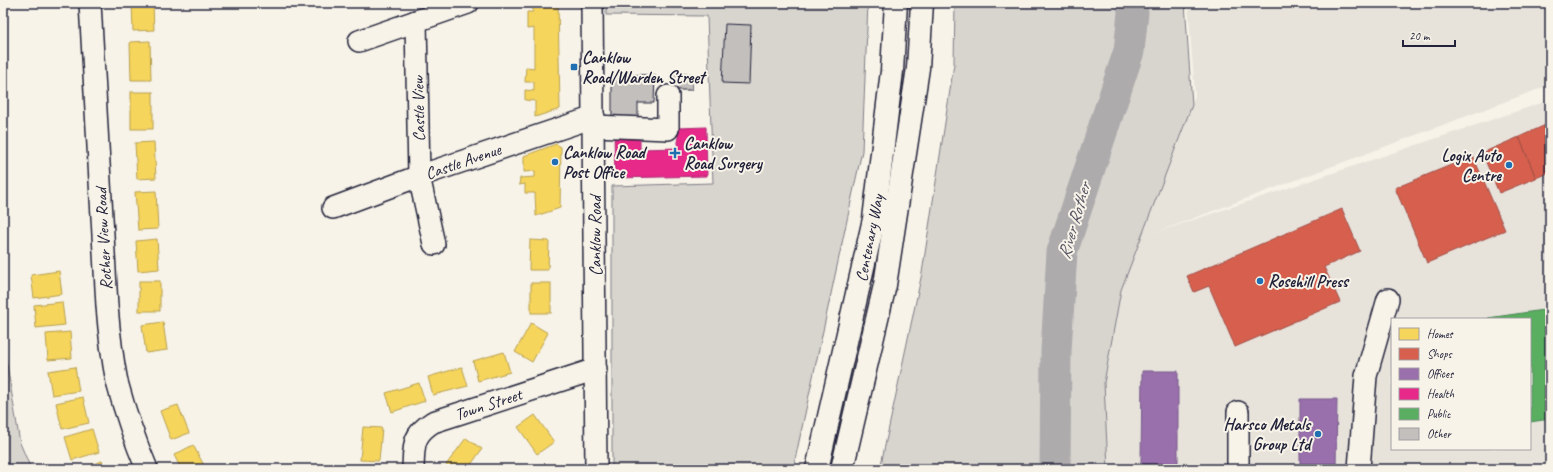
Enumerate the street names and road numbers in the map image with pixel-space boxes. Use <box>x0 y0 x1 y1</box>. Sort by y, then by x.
street label: Castle View <box>407 75 430 142</box>
street label: Castle Avenue <box>423 138 505 184</box>
street label: Rother View Road <box>90 184 117 291</box>
street label: Centenary Way <box>851 191 888 284</box>
street label: Canklow Road <box>585 193 606 276</box>
street label: Town Street <box>452 383 527 425</box>

